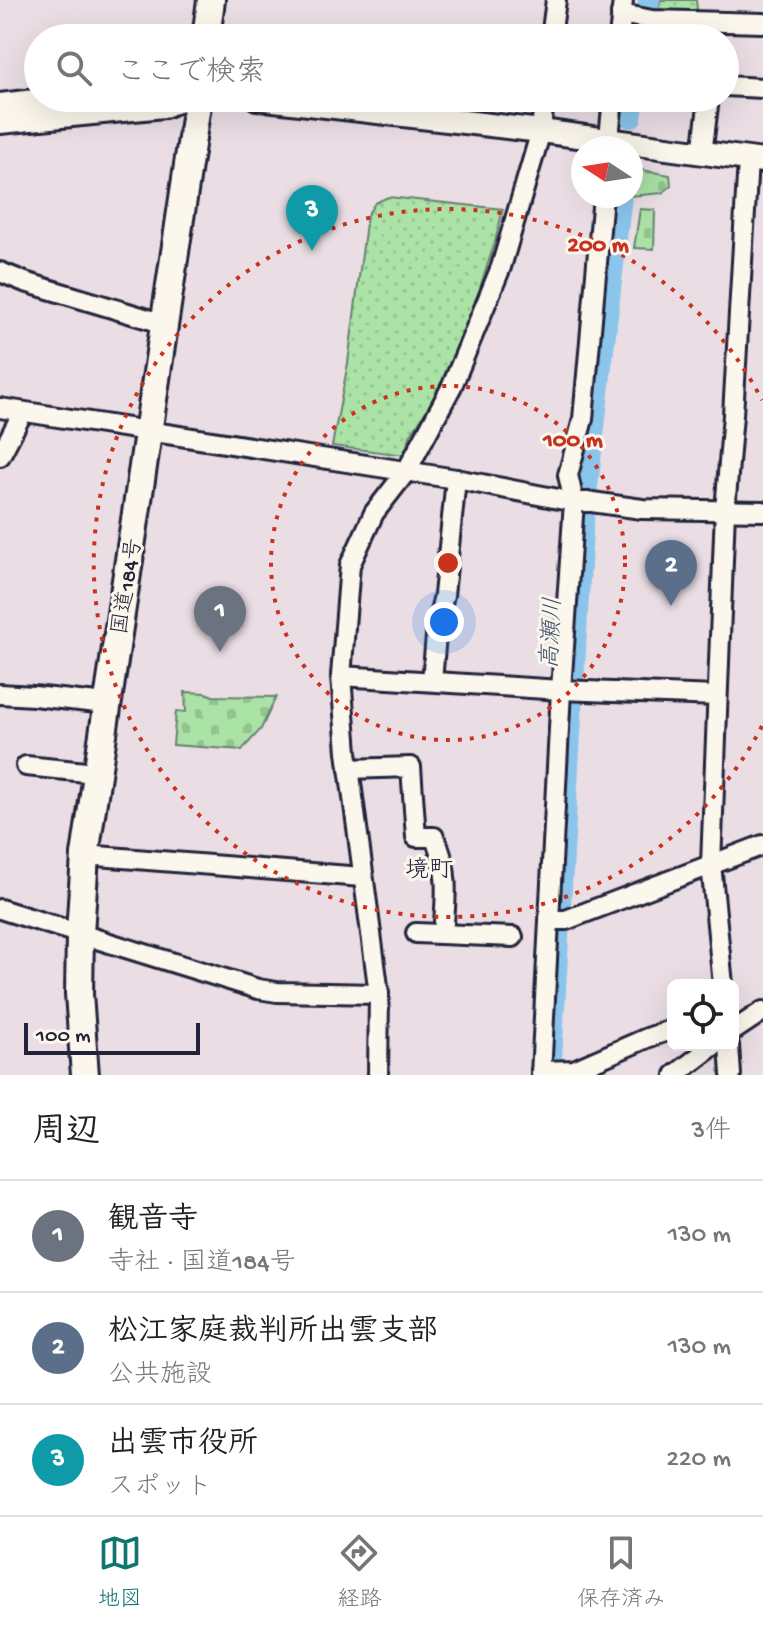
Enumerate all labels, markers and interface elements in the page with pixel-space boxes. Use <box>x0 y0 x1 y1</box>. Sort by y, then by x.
search box <box>24 24 739 112</box>
icon: search <box>52 46 96 90</box>
text: ここで検索 <box>116 57 266 92</box>
north arrow <box>571 136 643 208</box>
pin: 3 <box>286 185 338 251</box>
text: 200 m <box>567 232 629 261</box>
text: 100 m <box>542 427 603 456</box>
street label: 国道184号 <box>108 536 149 637</box>
pin: 2 <box>645 540 697 606</box>
centre of rings <box>434 549 462 577</box>
pin: 1 <box>194 586 246 652</box>
water label: 高瀬川 <box>536 596 570 670</box>
your location <box>424 602 464 642</box>
district label: 境町 <box>405 857 453 886</box>
map controls <box>667 979 739 1051</box>
button: locate <box>667 979 739 1051</box>
scale bar <box>24 1019 200 1055</box>
text: 100 m <box>36 1024 91 1050</box>
text: 周辺 <box>32 1114 100 1154</box>
text: 3件 <box>692 1117 731 1148</box>
text: 観音寺 <box>108 1204 198 1239</box>
text: 1 <box>53 1221 63 1252</box>
text: 130 m <box>668 1221 731 1252</box>
text: 寺社 · 国道184号 <box>108 1249 296 1280</box>
text: 松江家庭裁判所出雲支部 <box>108 1316 438 1351</box>
text: 2 <box>52 1333 64 1364</box>
text: 130 m <box>668 1333 731 1364</box>
text: 公共施設 <box>108 1361 212 1392</box>
text: 出雲市役所 <box>108 1428 258 1463</box>
text: 3 <box>51 1445 65 1476</box>
text: 220 m <box>666 1445 731 1476</box>
text: スポット <box>108 1473 212 1504</box>
tab: 地図 <box>98 1531 142 1614</box>
tab: 経路 <box>337 1531 381 1614</box>
tab: 保存済み <box>577 1531 665 1614</box>

